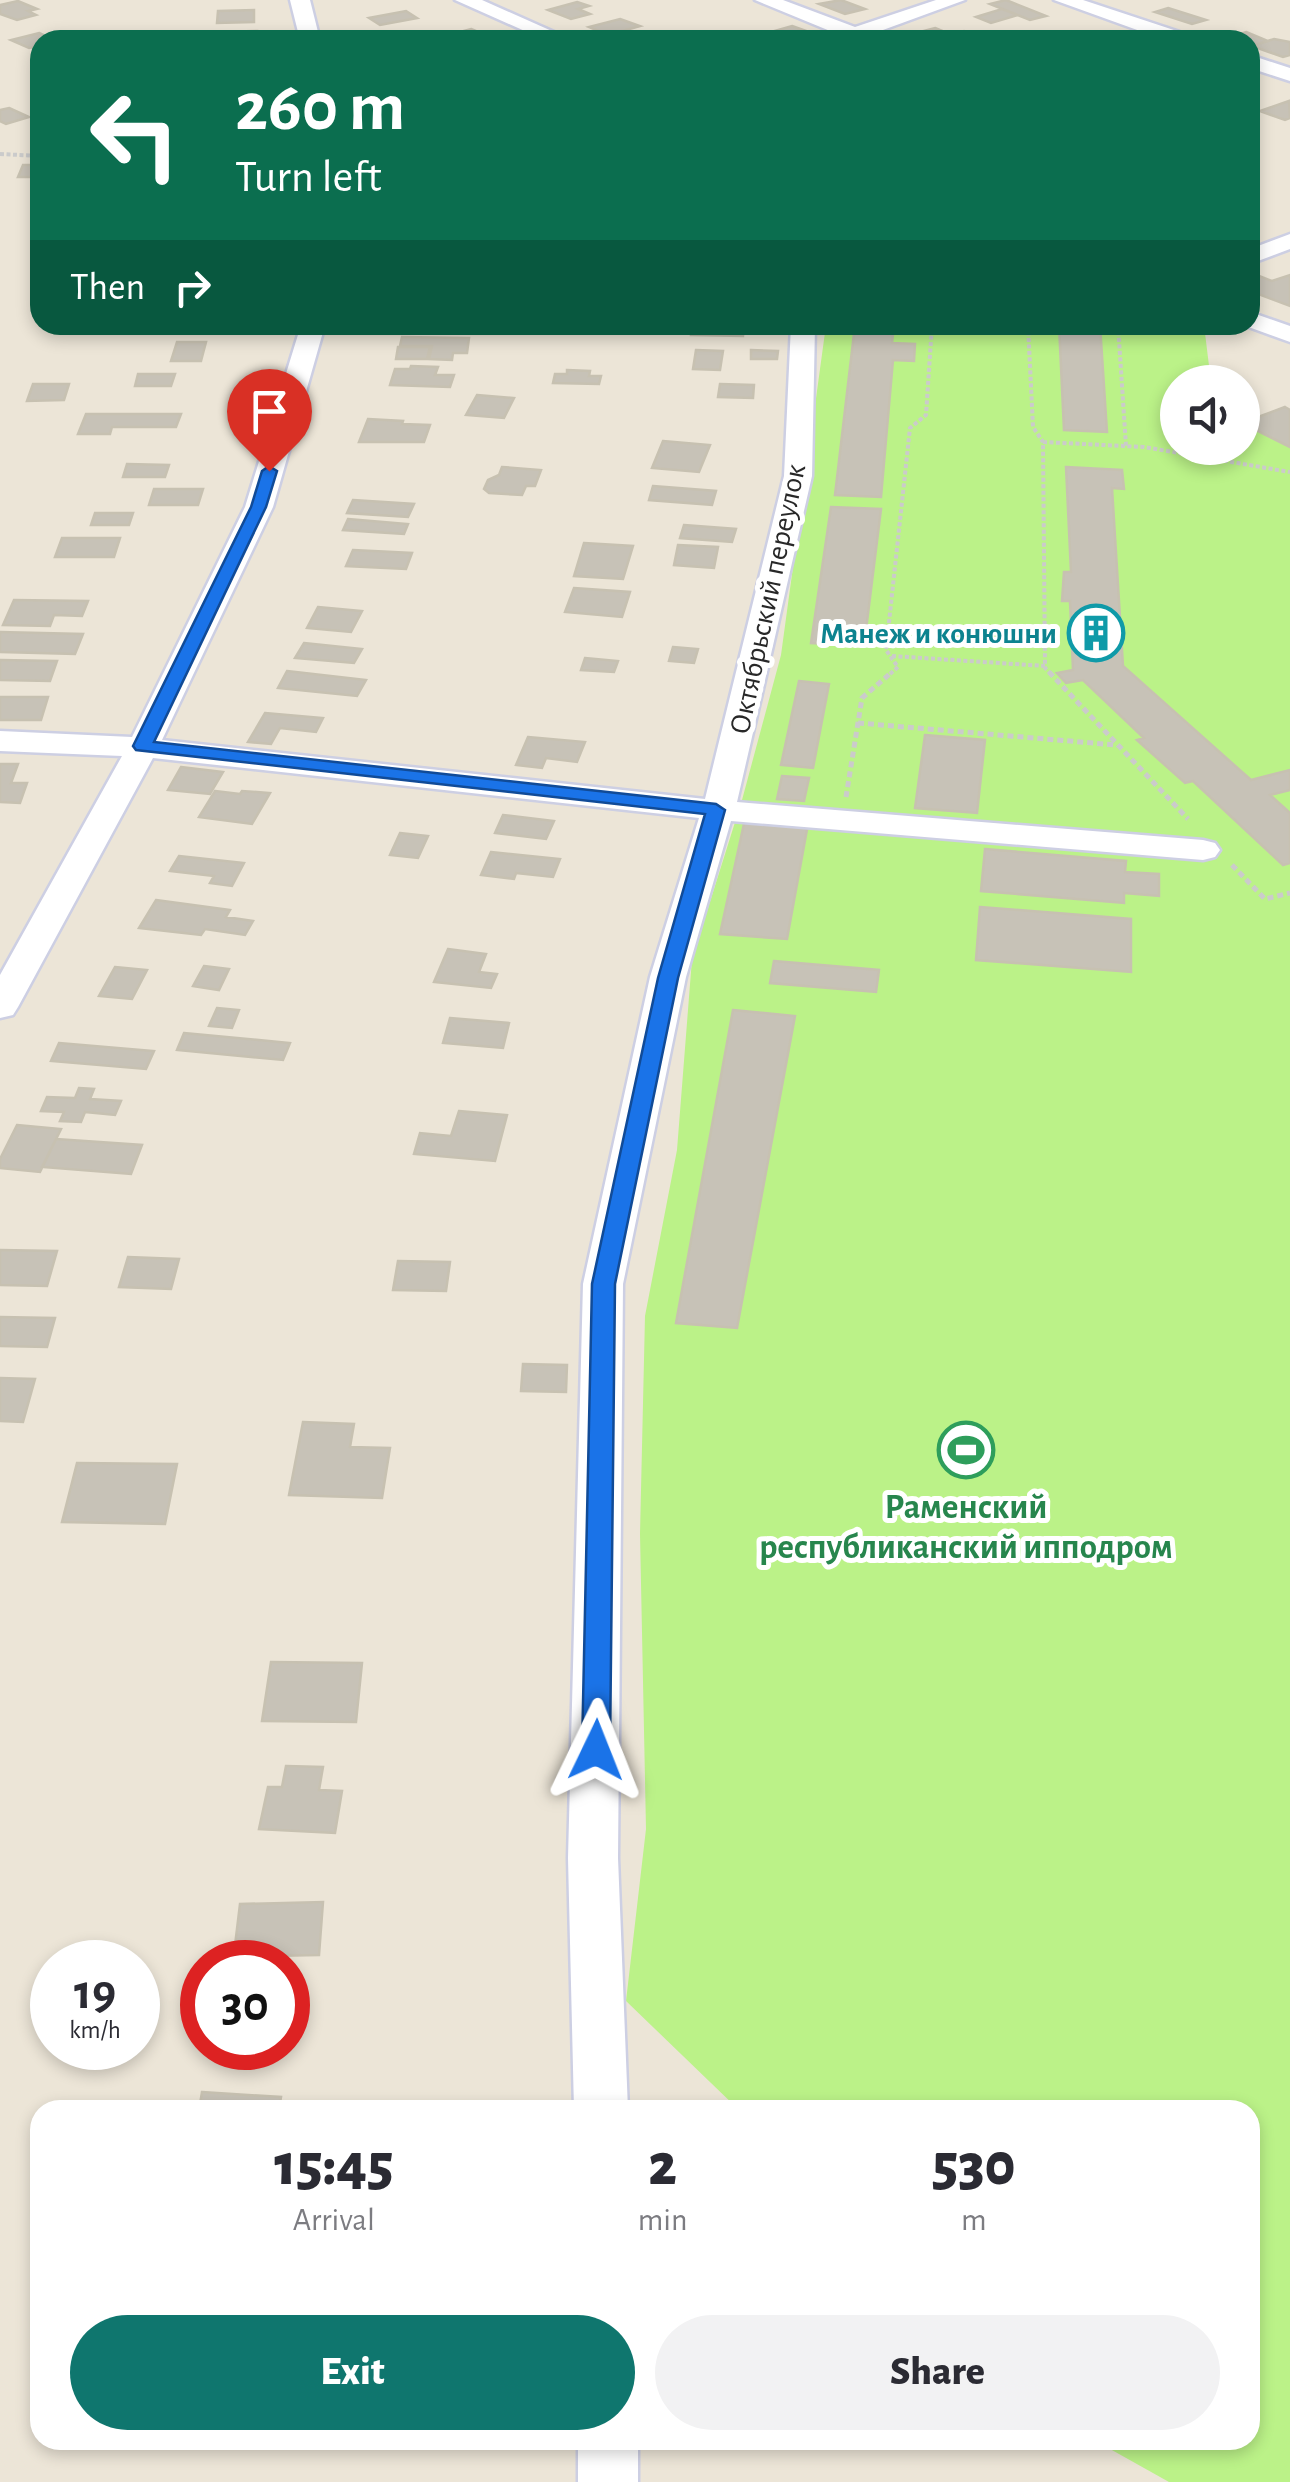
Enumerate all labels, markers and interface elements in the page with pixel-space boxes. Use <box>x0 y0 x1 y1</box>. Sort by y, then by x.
icon: left <box>70 70 200 200</box>
text: 260 m <box>235 73 405 143</box>
text: Turn left <box>235 155 382 200</box>
icon: right <box>165 260 220 315</box>
text: Then <box>70 269 145 307</box>
map controls <box>1160 365 1260 465</box>
button: sound <box>1160 365 1260 465</box>
pin <box>227 369 312 472</box>
icon: arrive <box>242 384 297 439</box>
street label: Октябрьский переулок <box>725 461 811 737</box>
building icon: Манеж и конюшни <box>1066 603 1126 663</box>
place label: Манеж и конюшни <box>820 619 1057 649</box>
sports icon: Раменский республиканский ипподром <box>936 1420 996 1480</box>
place label: Раменский республиканский ипподром <box>759 1490 1173 1565</box>
position arrow <box>544 1698 648 1802</box>
speed limit sign: 30 <box>180 1940 310 2070</box>
text: 19 <box>74 1968 116 2018</box>
text: km/h <box>69 2018 121 2043</box>
text: 15:45 <box>274 2136 393 2196</box>
text: 2 <box>648 2136 677 2196</box>
text: 530 <box>932 2136 1016 2196</box>
text: Arrival <box>293 2204 375 2236</box>
text: min <box>638 2204 688 2236</box>
text: m <box>961 2204 987 2236</box>
button: Exit <box>70 2315 635 2430</box>
button: Share <box>655 2315 1220 2430</box>

